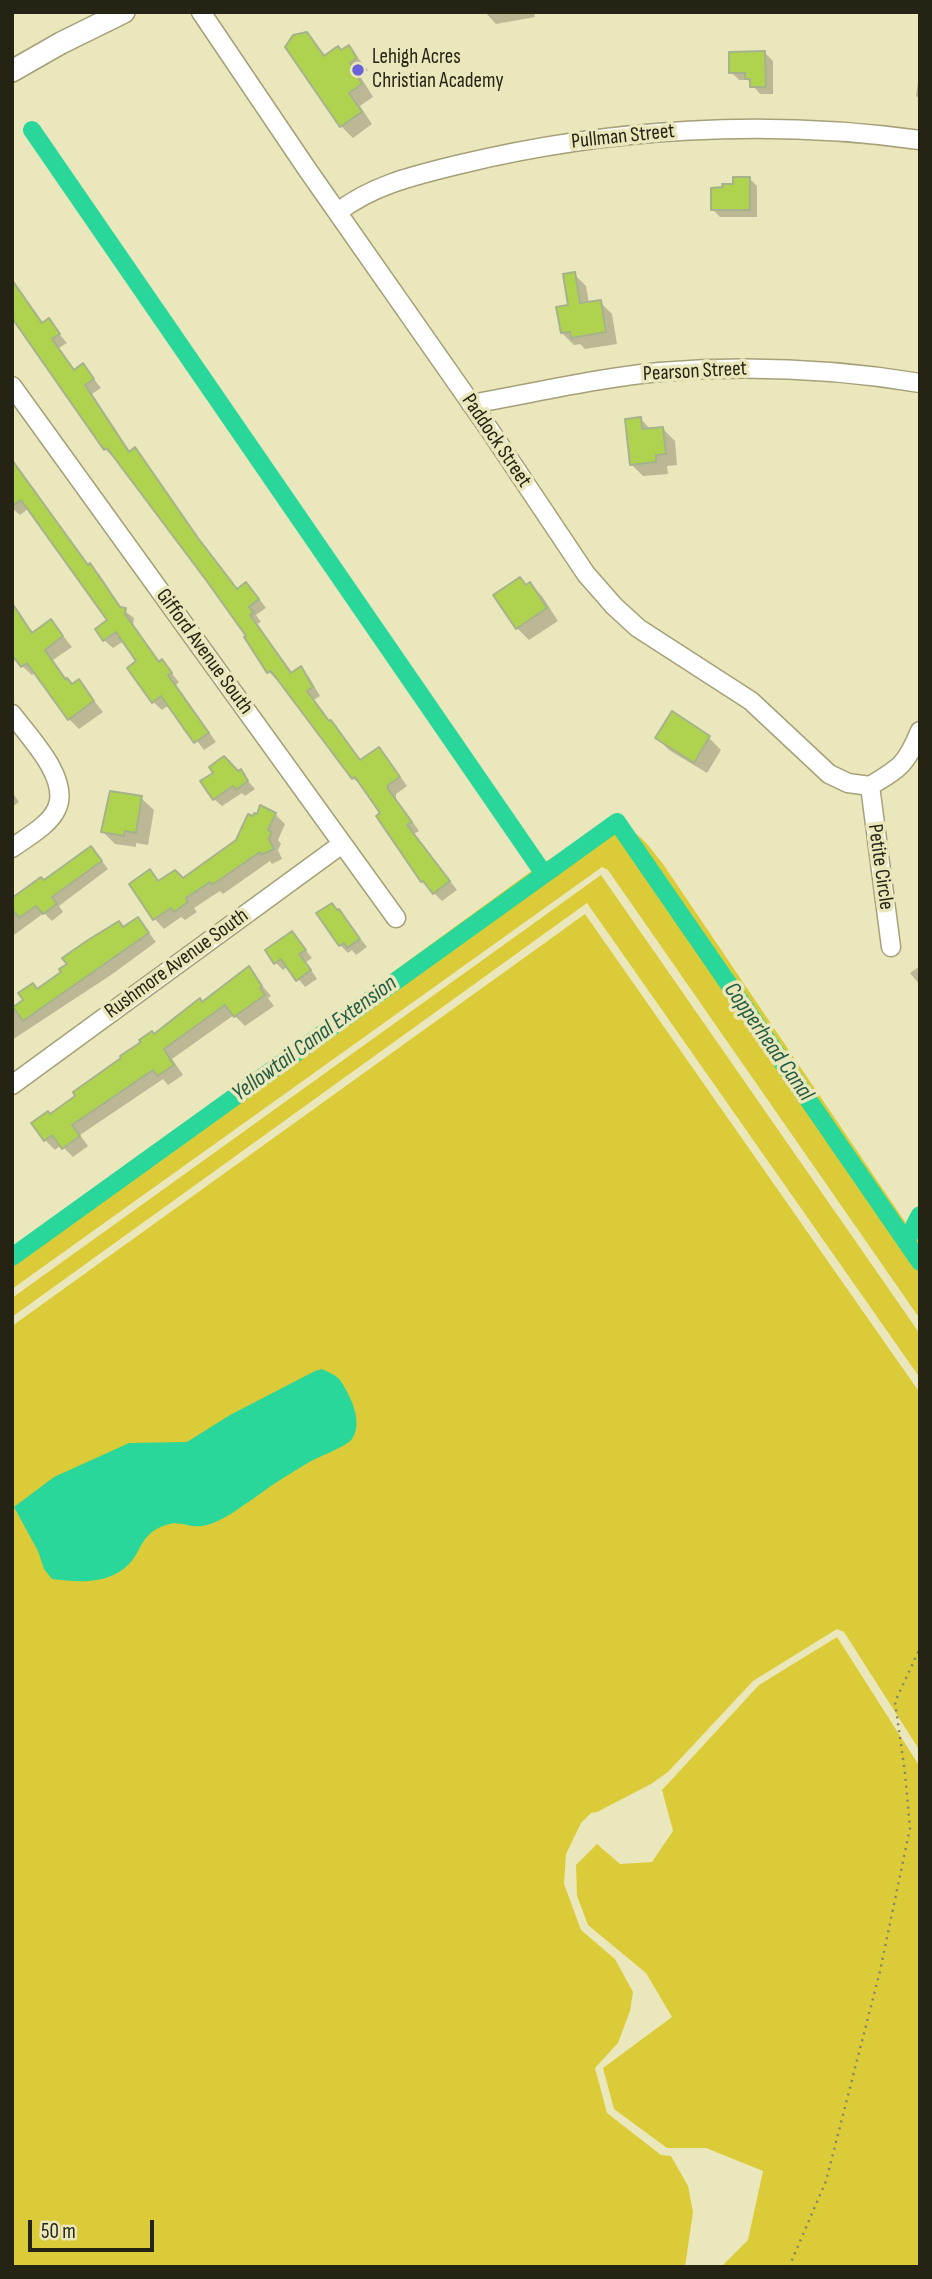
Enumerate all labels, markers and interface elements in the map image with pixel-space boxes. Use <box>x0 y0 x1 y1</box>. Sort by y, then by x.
place label: Lehigh Acres Christian Academy <box>372 45 504 95</box>
marker: Lehigh Acres Christian Academy <box>350 62 366 78</box>
street label: Pullman Street <box>570 119 676 155</box>
street label: Pearson Street <box>642 357 748 387</box>
street label: Paddock Street <box>456 390 536 492</box>
street label: Gifford Avenue South <box>150 584 258 720</box>
street label: Petite Circle <box>862 823 898 911</box>
street label: Rushmore Avenue South <box>100 903 254 1025</box>
water label: Yellowtail Canal Extension <box>227 970 403 1108</box>
water label: Copperhead Canal <box>717 977 819 1107</box>
scale bar <box>32 2206 158 2250</box>
text: 50 m <box>41 2219 76 2244</box>

